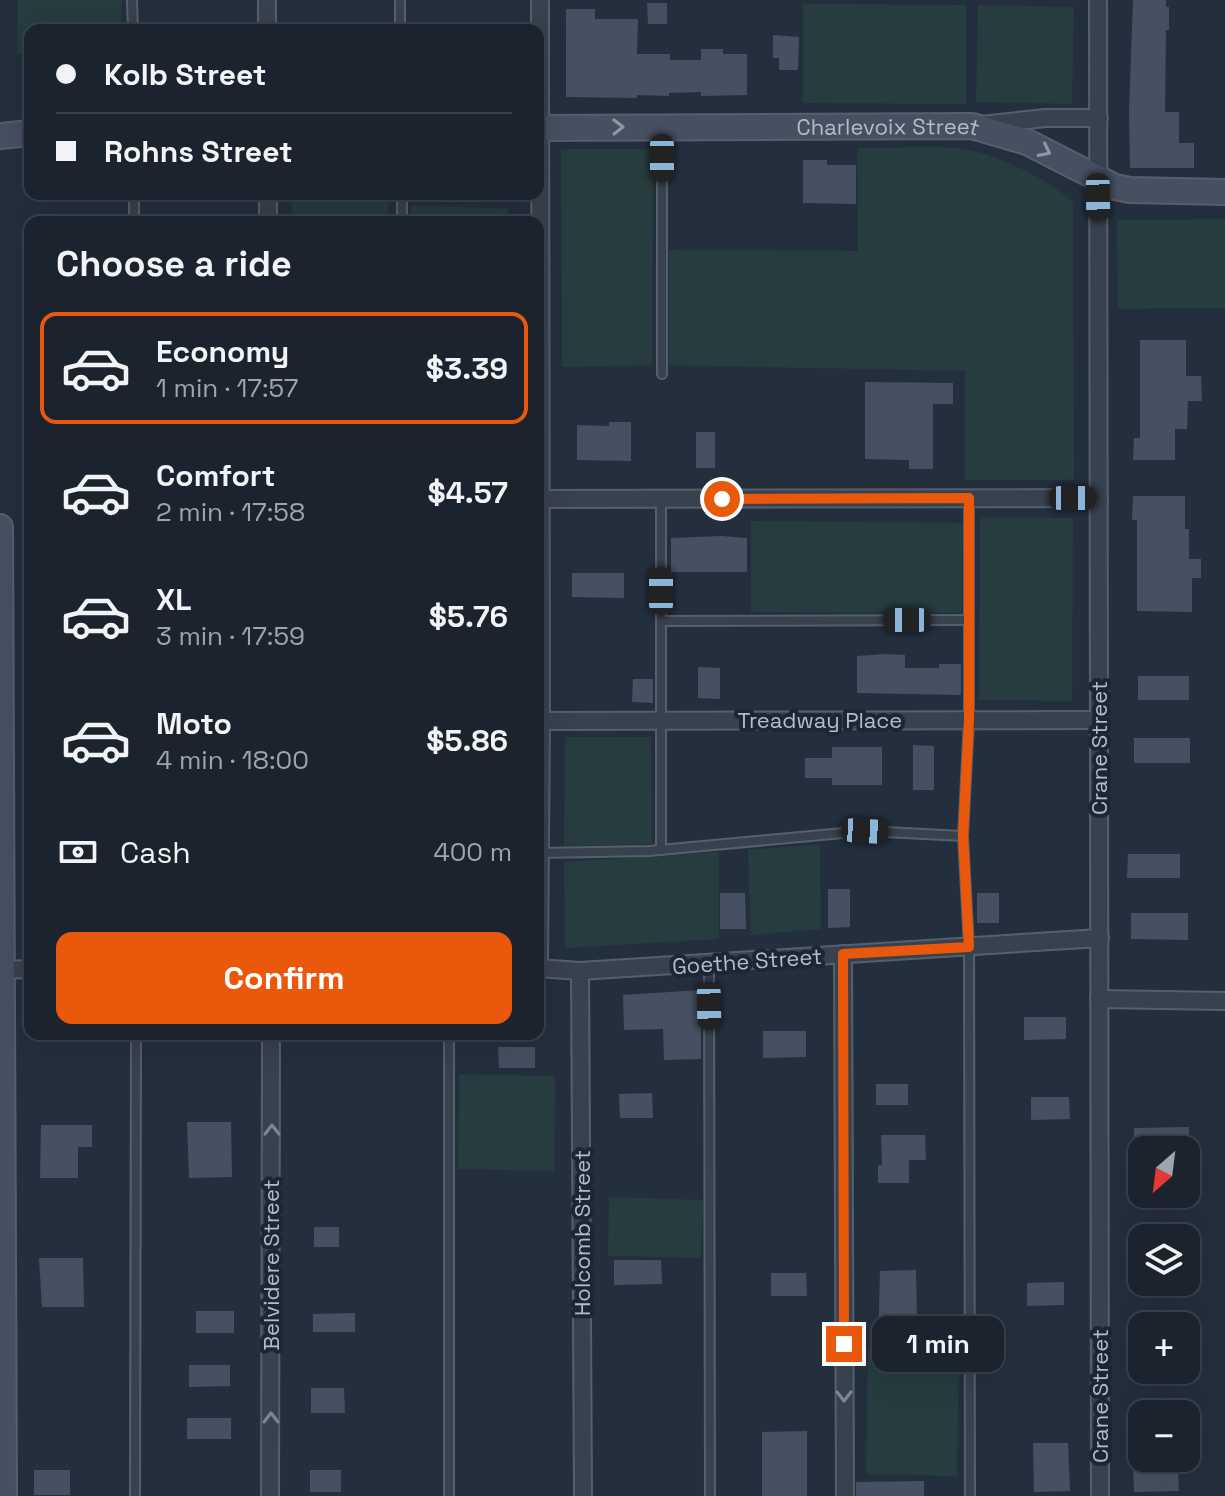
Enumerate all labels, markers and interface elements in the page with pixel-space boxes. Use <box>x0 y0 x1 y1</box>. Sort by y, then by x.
text: Kolb Street <box>104 55 266 94</box>
street label: Charlevoix Street <box>796 112 983 142</box>
one-way arrow <box>612 118 625 136</box>
text: Rohns Street <box>104 132 293 171</box>
car <box>650 134 674 182</box>
one-way arrow <box>1037 141 1052 156</box>
car <box>1086 173 1110 221</box>
text: Choose a ride <box>56 241 292 287</box>
icon: car <box>60 332 132 404</box>
text: Economy <box>156 332 289 371</box>
text: $3.39 <box>426 349 508 388</box>
text: 1 min · 17:57 <box>156 371 298 405</box>
icon: car <box>60 456 132 528</box>
text: Comfort <box>156 456 275 495</box>
text: $4.57 <box>428 473 508 512</box>
route start <box>704 481 740 517</box>
car <box>1049 486 1097 510</box>
text: 2 min · 17:58 <box>156 495 305 529</box>
car <box>649 567 673 615</box>
icon: car <box>60 580 132 652</box>
text: XL <box>156 580 192 619</box>
text: $5.76 <box>429 597 508 636</box>
car <box>883 608 931 632</box>
text: 3 min · 17:59 <box>156 619 305 653</box>
street label: Crane Street <box>1085 681 1113 815</box>
icon: car <box>60 704 132 776</box>
text: Moto <box>156 704 232 743</box>
street label: Treadway Place <box>738 706 902 734</box>
text: $5.86 <box>426 721 508 760</box>
text: 4 min · 18:00 <box>156 743 309 777</box>
car <box>840 818 890 844</box>
icon: cash <box>56 830 100 874</box>
text: Cash <box>120 833 191 872</box>
text: 400 m <box>433 835 512 869</box>
button: Confirm <box>56 932 512 1024</box>
street label: Goethe Street <box>671 942 823 980</box>
car <box>697 982 721 1030</box>
one-way arrow <box>263 1123 281 1136</box>
north arrow <box>1128 1136 1200 1208</box>
map controls <box>1128 1136 1200 1472</box>
street label: Holcomb Street <box>568 1150 596 1316</box>
street label: Belvidere Street <box>257 1179 285 1351</box>
button: layers <box>1128 1224 1200 1296</box>
button: + <box>1128 1312 1200 1384</box>
callout: 1 min <box>872 1316 1004 1372</box>
route end <box>826 1326 862 1362</box>
text: 1 min <box>906 1327 970 1361</box>
street label: Crane Street <box>1086 1329 1114 1463</box>
one-way arrow <box>835 1390 853 1403</box>
button: − <box>1128 1400 1200 1472</box>
one-way arrow <box>262 1411 280 1424</box>

